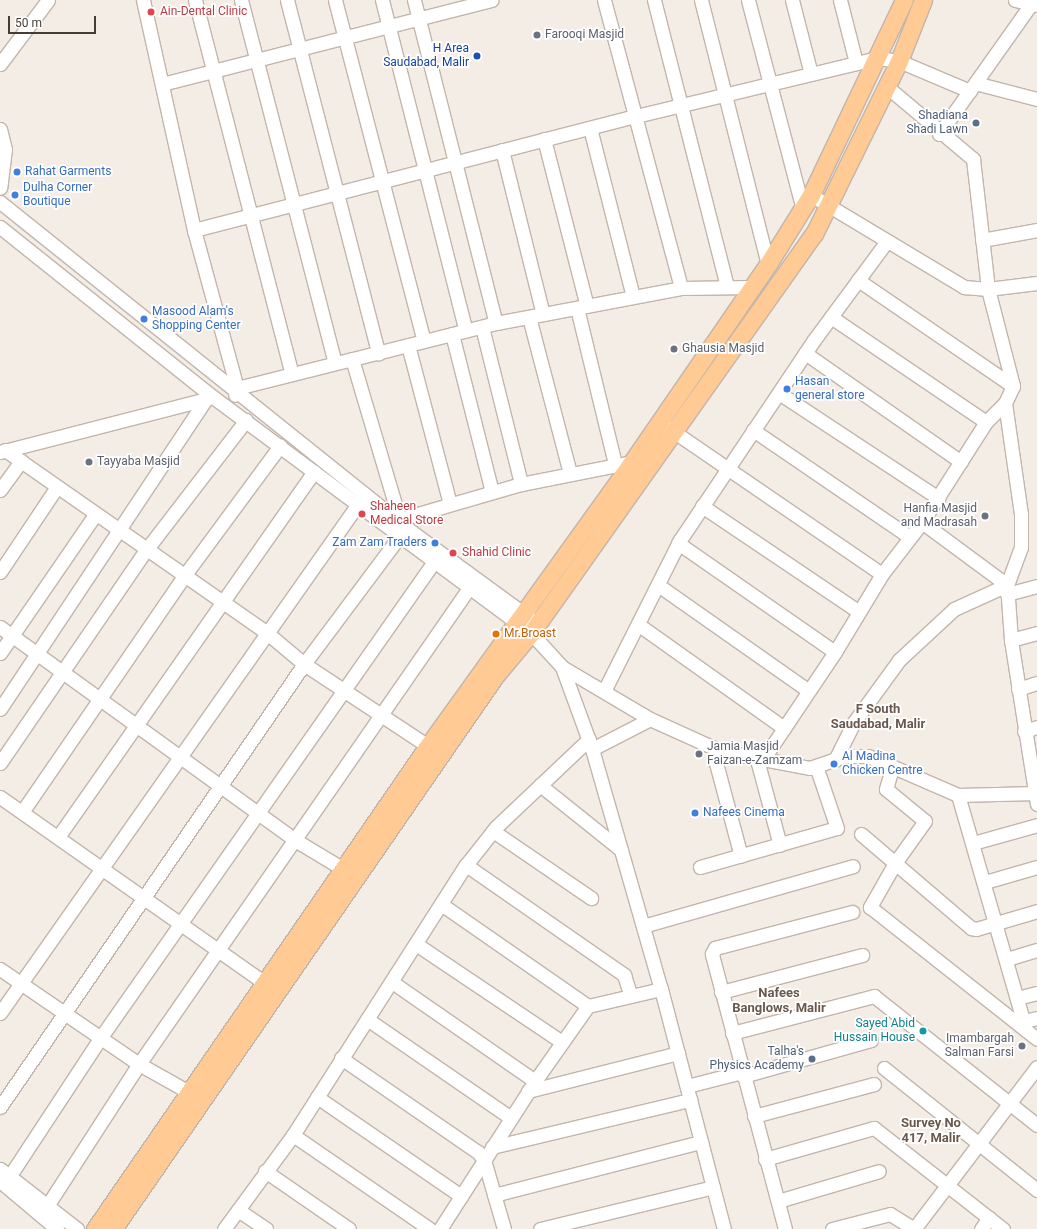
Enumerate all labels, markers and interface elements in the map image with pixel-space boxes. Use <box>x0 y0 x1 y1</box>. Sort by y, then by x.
place label: Ain-Dental Clinic <box>160 5 247 19</box>
marker: Ain-Dental Clinic <box>145 6 157 18</box>
scale bar <box>10 8 98 34</box>
text: 50 m <box>15 16 42 30</box>
place label: Farooqi Masjid <box>545 28 624 42</box>
marker: Farooqi Masjid <box>532 30 542 40</box>
place label: H Area Saudabad, Malir <box>383 42 469 70</box>
marker: H Area Saudabad, Malir <box>472 51 482 61</box>
place label: Shadiana Shadi Lawn <box>906 109 968 137</box>
marker: Shadiana Shadi Lawn <box>971 118 981 128</box>
place label: Rahat Garments <box>25 165 111 179</box>
marker: Rahat Garments <box>12 167 22 177</box>
place label: Dulha Corner Boutique <box>23 181 92 209</box>
marker: Dulha Corner Boutique <box>10 190 20 200</box>
place label: Masood Alam's Shopping Center <box>152 305 240 333</box>
marker: Masood Alam's Shopping Center <box>139 314 149 324</box>
place label: Ghausia Masjid <box>682 342 764 356</box>
marker: Ghausia Masjid <box>669 344 679 354</box>
place label: Hasan general store <box>795 375 865 403</box>
marker: Hasan general store <box>782 384 792 394</box>
place label: Tayyaba Masjid <box>97 455 180 469</box>
marker: Tayyaba Masjid <box>84 457 94 467</box>
place label: Shaheen Medical Store <box>370 500 443 528</box>
place label: Hanfia Masjid and Madrasah <box>901 502 977 530</box>
marker: Shaheen Medical Store <box>357 509 367 519</box>
marker: Hanfia Masjid and Madrasah <box>980 511 990 521</box>
place label: Zam Zam Traders <box>332 536 427 550</box>
marker: Zam Zam Traders <box>430 538 440 548</box>
place label: Shahid Clinic <box>462 546 531 560</box>
marker: Shahid Clinic <box>447 547 459 559</box>
place label: Mr.Broast <box>504 627 556 641</box>
marker: Mr.Broast <box>491 629 501 639</box>
district label: F South Saudabad, Malir <box>831 702 925 733</box>
place label: Jamia Masjid Faizan-e-Zamzam <box>707 740 802 768</box>
marker: Jamia Masjid Faizan-e-Zamzam <box>694 749 704 759</box>
place label: Al Madina Chicken Centre <box>842 750 923 778</box>
marker: Al Madina Chicken Centre <box>829 759 839 769</box>
place label: Nafees Cinema <box>703 806 785 820</box>
marker: Nafees Cinema <box>690 808 700 818</box>
district label: Nafees Banglows, Malir <box>732 986 826 1017</box>
place label: Sayed Abid Hussain House <box>834 1017 915 1045</box>
marker: Sayed Abid Hussain House <box>918 1026 928 1036</box>
place label: Imambargah Salman Farsi <box>945 1032 1014 1060</box>
marker: Imambargah Salman Farsi <box>1017 1041 1027 1051</box>
place label: Talha's Physics Academy <box>710 1045 804 1073</box>
marker: Talha's Physics Academy <box>807 1054 817 1064</box>
district label: Survey No 417, Malir <box>901 1116 961 1147</box>

